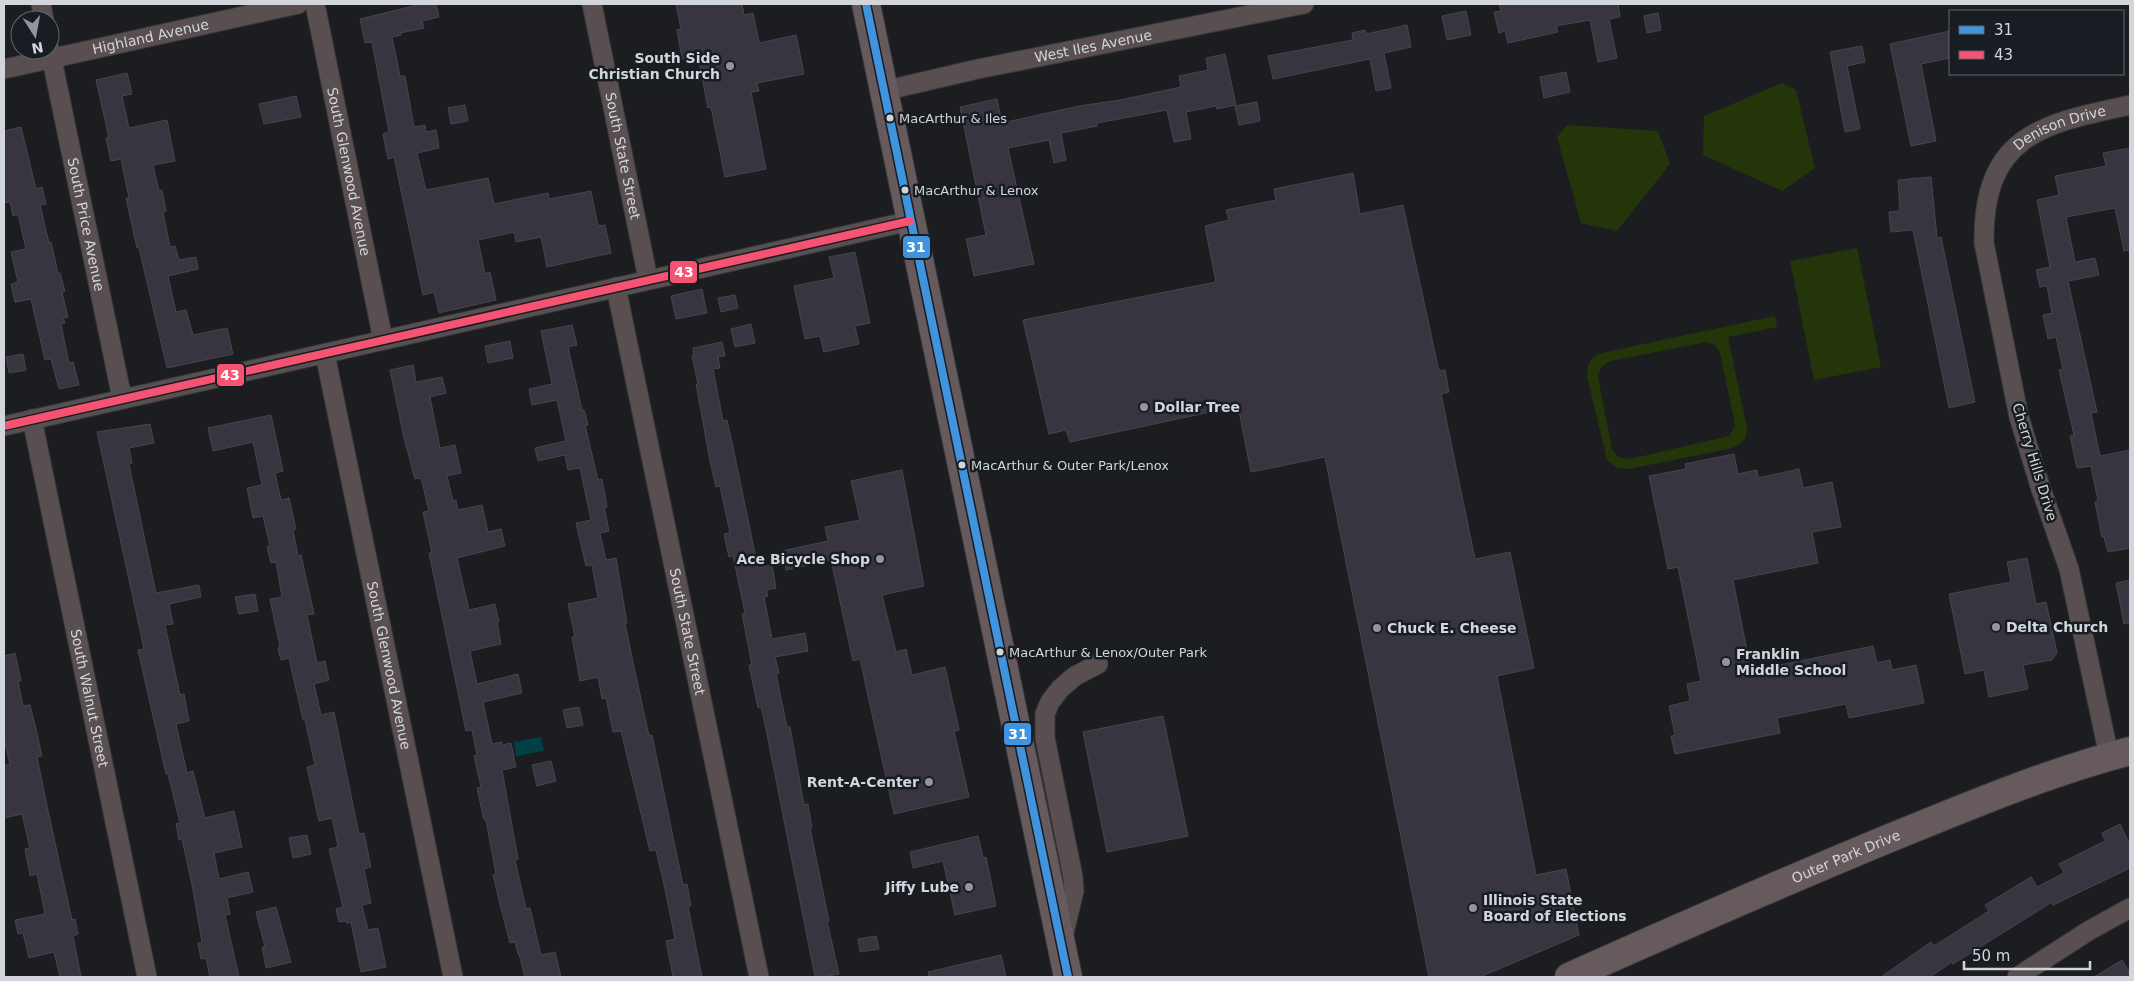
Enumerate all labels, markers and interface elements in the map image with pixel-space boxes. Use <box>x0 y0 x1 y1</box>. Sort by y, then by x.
north arrow <box>10 10 60 60</box>
legend <box>1949 10 2124 75</box>
street label: Highland Avenue <box>91 16 210 57</box>
text: 31 <box>1994 21 2013 39</box>
street label: West Iles Avenue <box>1033 27 1153 66</box>
text: N <box>30 39 45 57</box>
text: 43 <box>1994 46 2013 64</box>
place label: South Side Christian Church <box>589 50 720 82</box>
marker: South Side Christian Church <box>724 60 736 72</box>
street label: South Glenwood Avenue <box>324 86 374 257</box>
street label: South State Street <box>602 91 644 221</box>
street label: Denison Drive <box>2010 102 2107 153</box>
place label: MacArthur & Iles <box>899 111 1007 126</box>
marker: MacArthur & Iles <box>885 113 895 123</box>
street label: South Price Avenue <box>64 156 108 292</box>
place label: MacArthur & Lenox <box>914 183 1039 198</box>
marker: MacArthur & Lenox <box>900 185 910 195</box>
line badge: 31 <box>902 235 931 259</box>
text: 31 <box>906 239 926 255</box>
line badge: 43 <box>669 260 698 284</box>
text: 43 <box>674 264 694 280</box>
line badge: 43 <box>216 363 245 387</box>
text: 43 <box>220 367 240 383</box>
place label: Dollar Tree <box>1154 399 1240 415</box>
marker: Dollar Tree <box>1138 401 1150 413</box>
street label: Cherry Hills Drive <box>2009 401 2061 523</box>
place label: MacArthur & Outer Park/Lenox <box>971 458 1169 473</box>
marker: MacArthur & Outer Park/Lenox <box>957 460 967 470</box>
place label: Ace Bicycle Shop <box>736 551 870 567</box>
marker: Ace Bicycle Shop <box>874 553 886 565</box>
street label: South State Street <box>666 567 708 697</box>
street label: South Glenwood Avenue <box>364 580 414 751</box>
place label: Delta Church <box>2006 619 2108 635</box>
place label: Chuck E. Cheese <box>1387 620 1517 636</box>
marker: Delta Church <box>1990 621 2002 633</box>
marker: Chuck E. Cheese <box>1371 622 1383 634</box>
street label: South Walnut Street <box>67 628 112 769</box>
place label: MacArthur & Lenox/Outer Park <box>1009 645 1207 660</box>
place label: Franklin Middle School <box>1736 646 1846 678</box>
marker: MacArthur & Lenox/Outer Park <box>995 647 1005 657</box>
marker: Franklin Middle School <box>1720 656 1732 668</box>
line badge: 31 <box>1003 722 1032 746</box>
text: 31 <box>1008 726 1028 742</box>
place label: Rent-A-Center <box>807 774 919 790</box>
marker: Rent-A-Center <box>923 776 935 788</box>
street label: Outer Park Drive <box>1789 827 1903 886</box>
place label: Jiffy Lube <box>884 879 959 895</box>
marker: Jiffy Lube <box>963 881 975 893</box>
place label: Illinois State Board of Elections <box>1483 892 1627 924</box>
marker: Illinois State Board of Elections <box>1467 902 1479 914</box>
scale bar <box>1964 938 2090 970</box>
text: 50 m <box>1972 947 2010 965</box>

